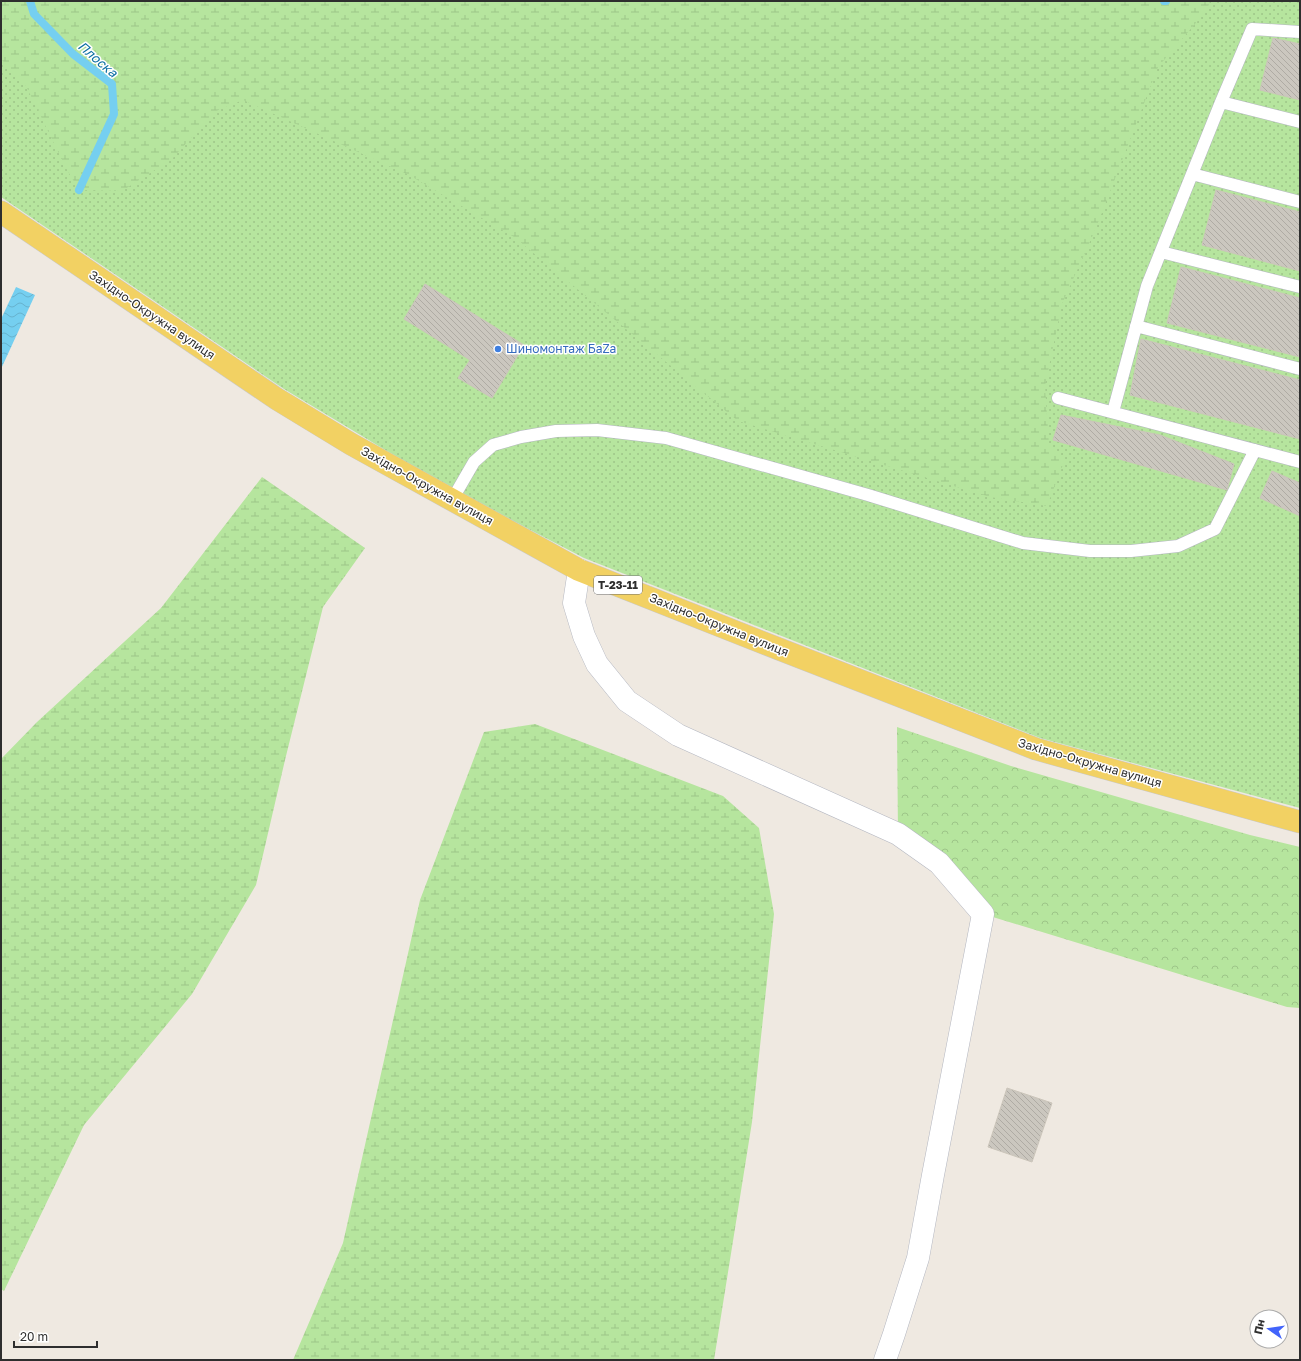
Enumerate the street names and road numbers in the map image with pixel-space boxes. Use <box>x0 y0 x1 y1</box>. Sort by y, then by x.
street label: Західно-Окружна вулиця <box>86 267 218 362</box>
street label: Західно-Окружна вулиця <box>359 443 496 528</box>
road number: Т-23-11 <box>594 576 642 594</box>
street label: Західно-Окружна вулиця <box>647 590 791 659</box>
street label: Західно-Окружна вулиця <box>1017 735 1164 790</box>

